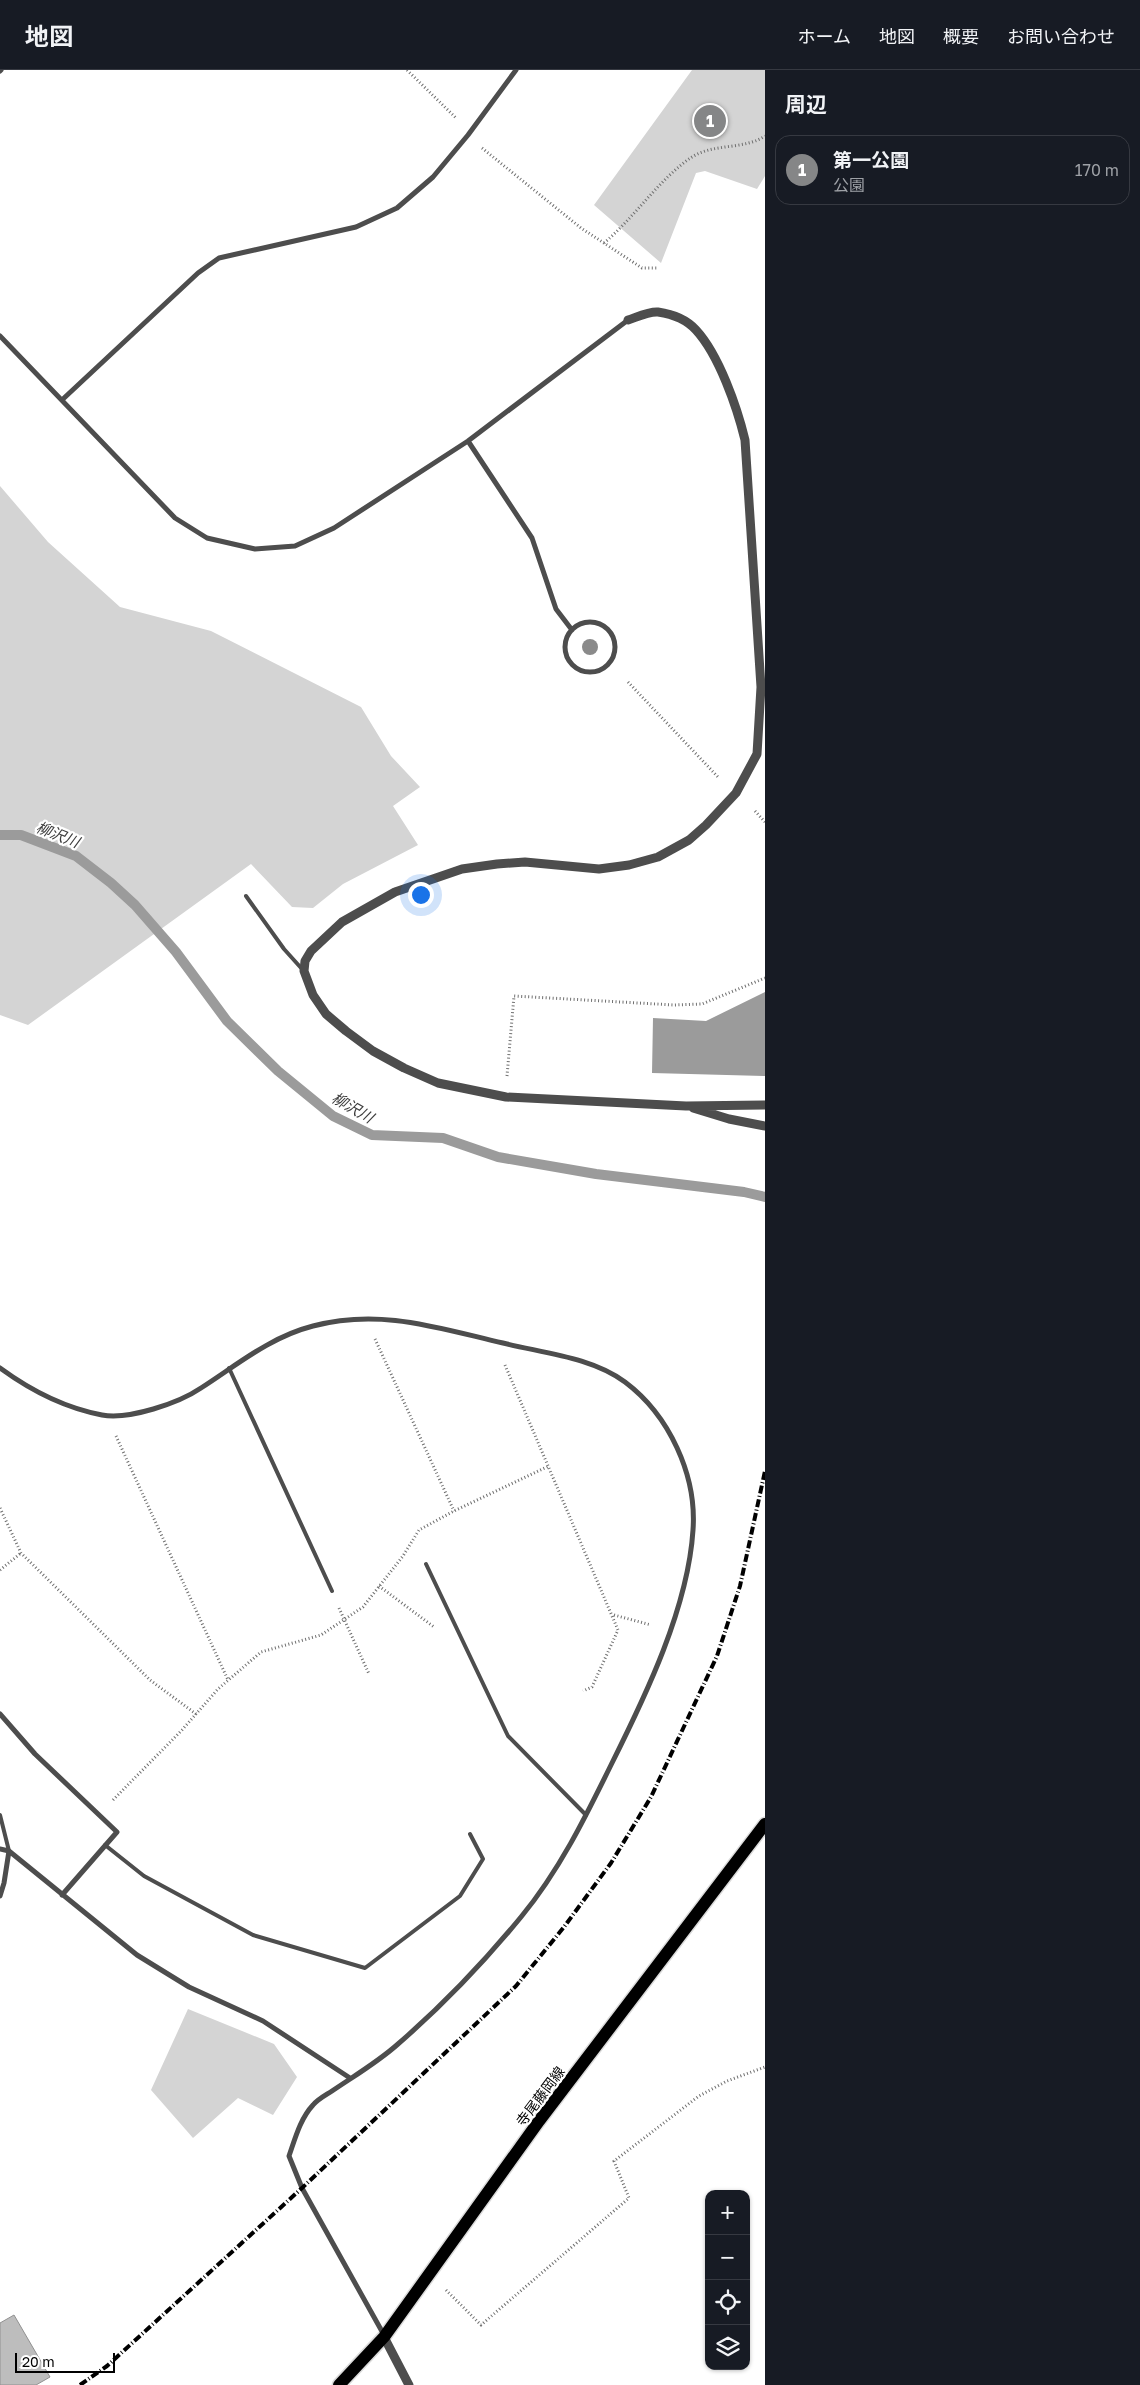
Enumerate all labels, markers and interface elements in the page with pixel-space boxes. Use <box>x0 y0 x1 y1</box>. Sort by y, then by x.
text: 地図 <box>25 21 73 50</box>
text: ホーム <box>798 25 851 47</box>
text: 地図 <box>879 25 915 47</box>
text: 概要 <box>943 25 979 47</box>
text: お問い合わせ <box>1007 25 1115 47</box>
text: 周辺 <box>785 91 827 117</box>
pin: 1 <box>694 102 726 140</box>
text: 第一公園 <box>833 148 909 171</box>
text: 1 <box>798 160 806 180</box>
text: 170 m <box>1075 160 1119 180</box>
text: 公園 <box>833 175 865 195</box>
water label: 柳沢川 <box>34 817 84 852</box>
your location <box>408 882 434 908</box>
water label: 柳沢川 <box>329 1088 379 1127</box>
street label: 寺尾藤岡線 <box>512 2063 568 2129</box>
map controls <box>705 2190 750 2370</box>
button: + <box>705 2190 750 2235</box>
button: − <box>705 2235 750 2280</box>
button: locate <box>705 2280 750 2325</box>
button: layers <box>705 2325 750 2370</box>
scale bar <box>15 2350 115 2373</box>
text: 20 m <box>22 2353 55 2370</box>

